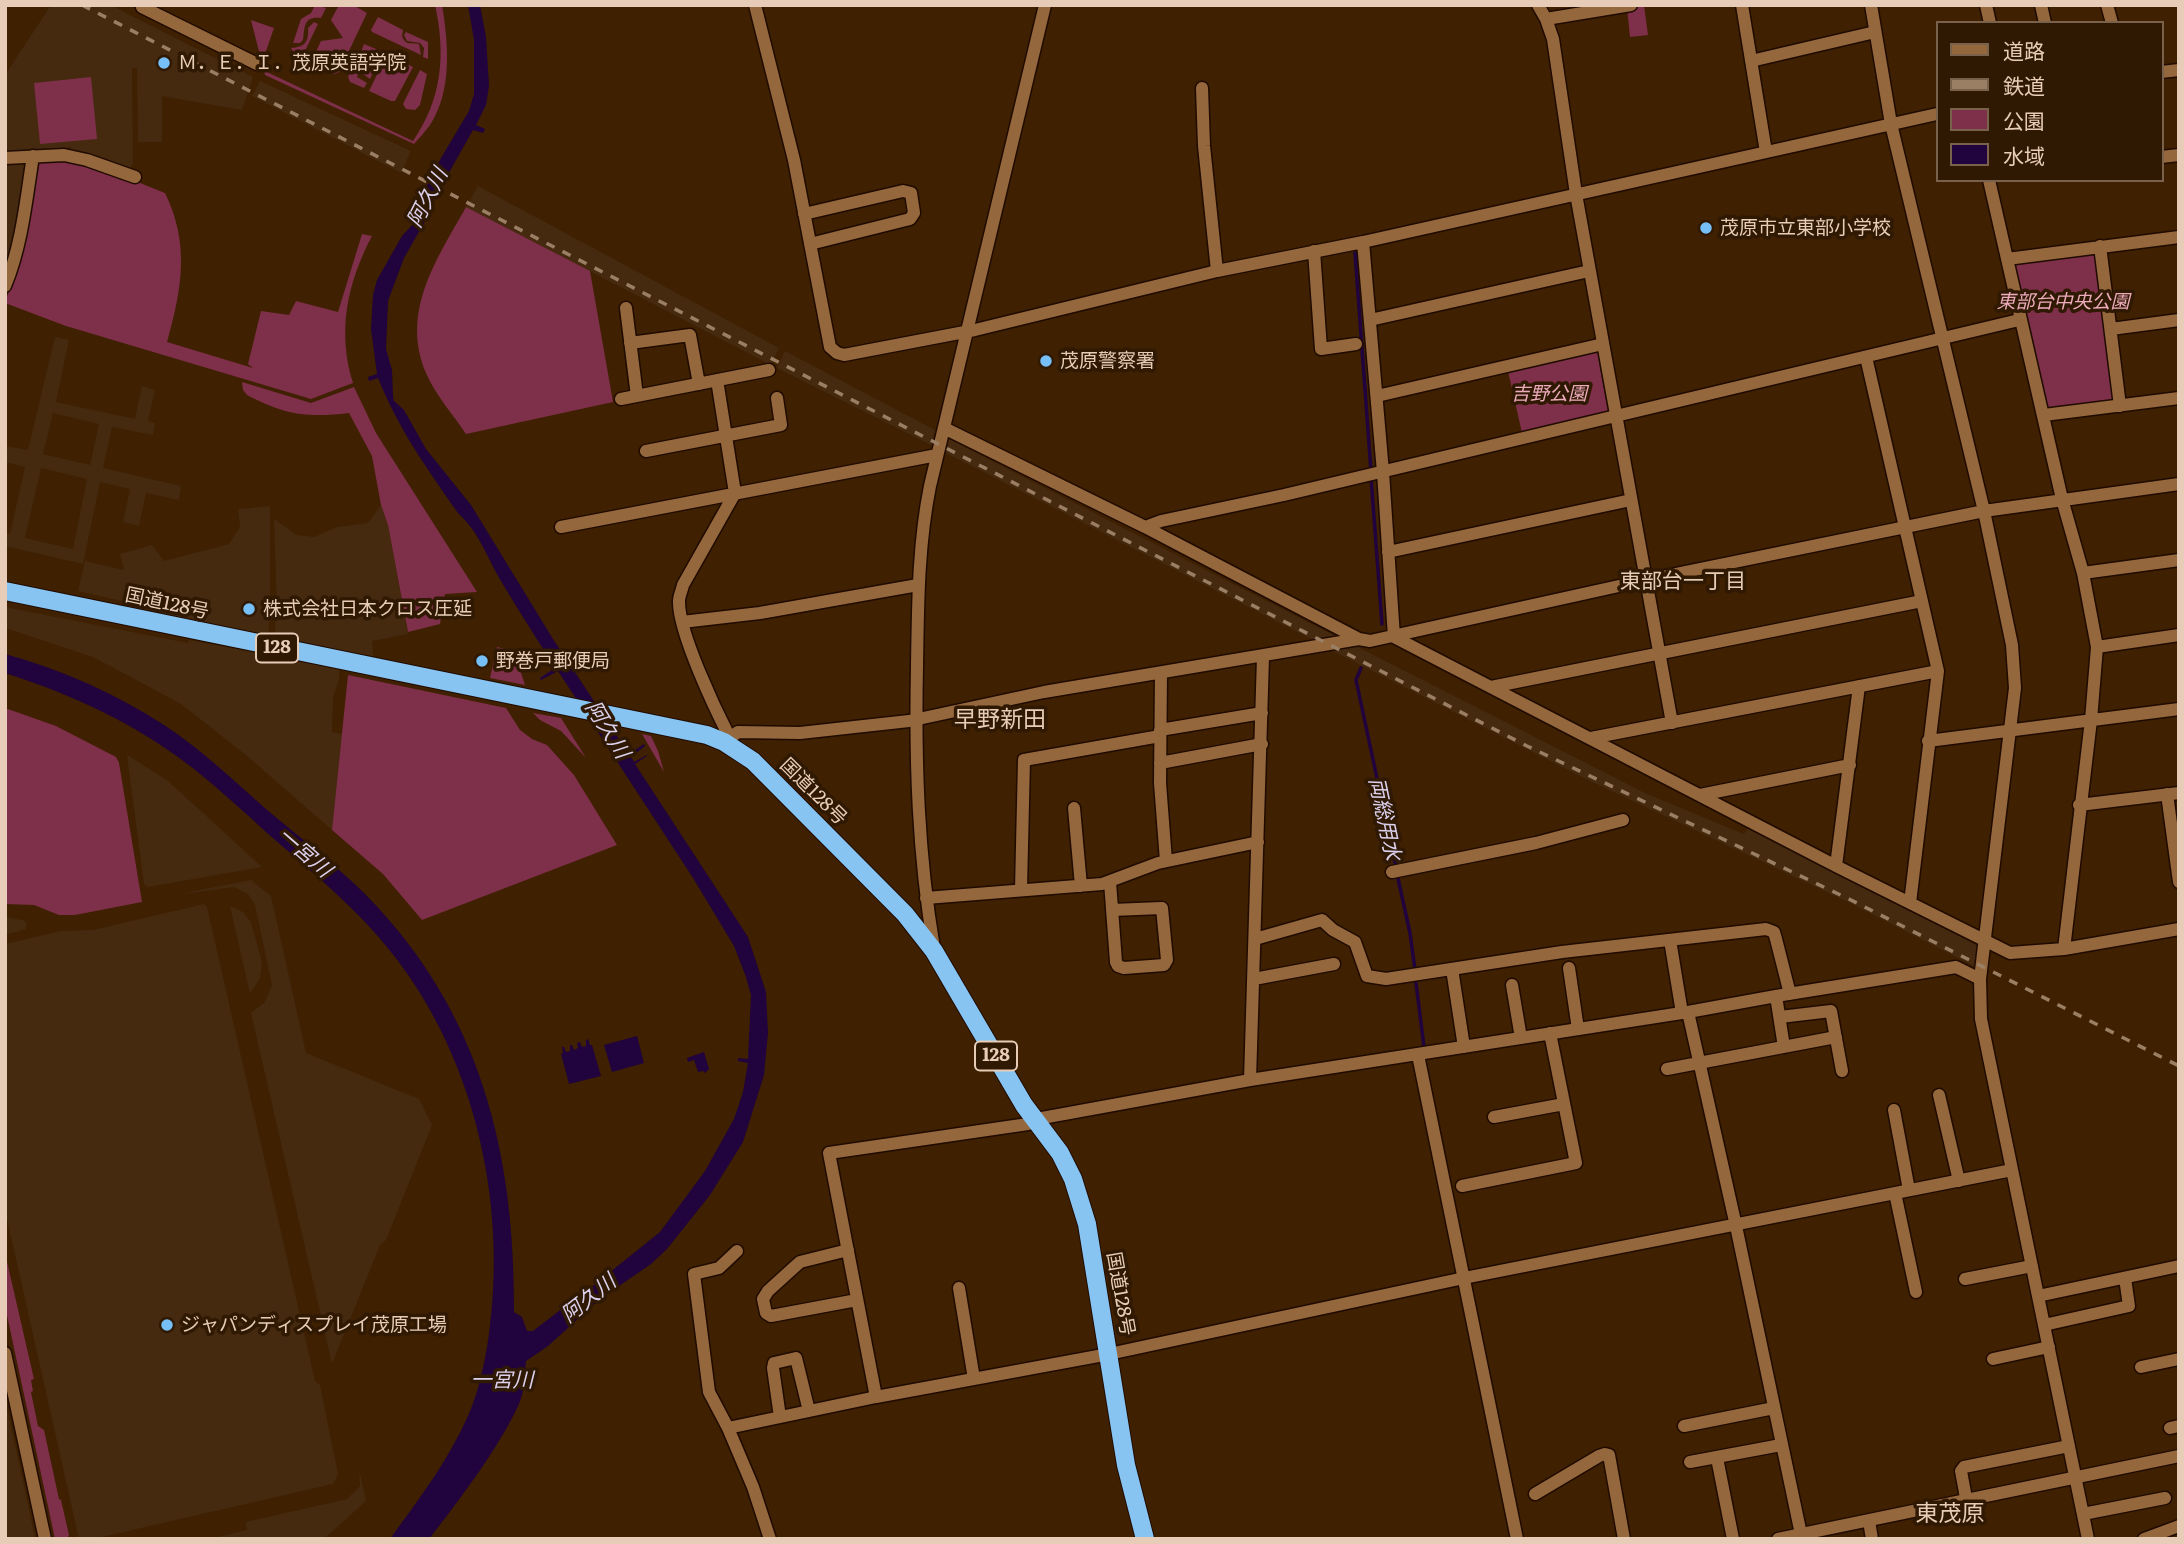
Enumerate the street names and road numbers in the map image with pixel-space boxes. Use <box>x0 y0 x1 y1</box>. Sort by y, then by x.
street label: 国道128号 <box>123 584 211 624</box>
road number: 128 <box>256 634 298 662</box>
street label: 国道128号 <box>775 754 851 830</box>
road number: 128 <box>975 1042 1017 1070</box>
street label: 国道128号 <box>1101 1250 1139 1338</box>

